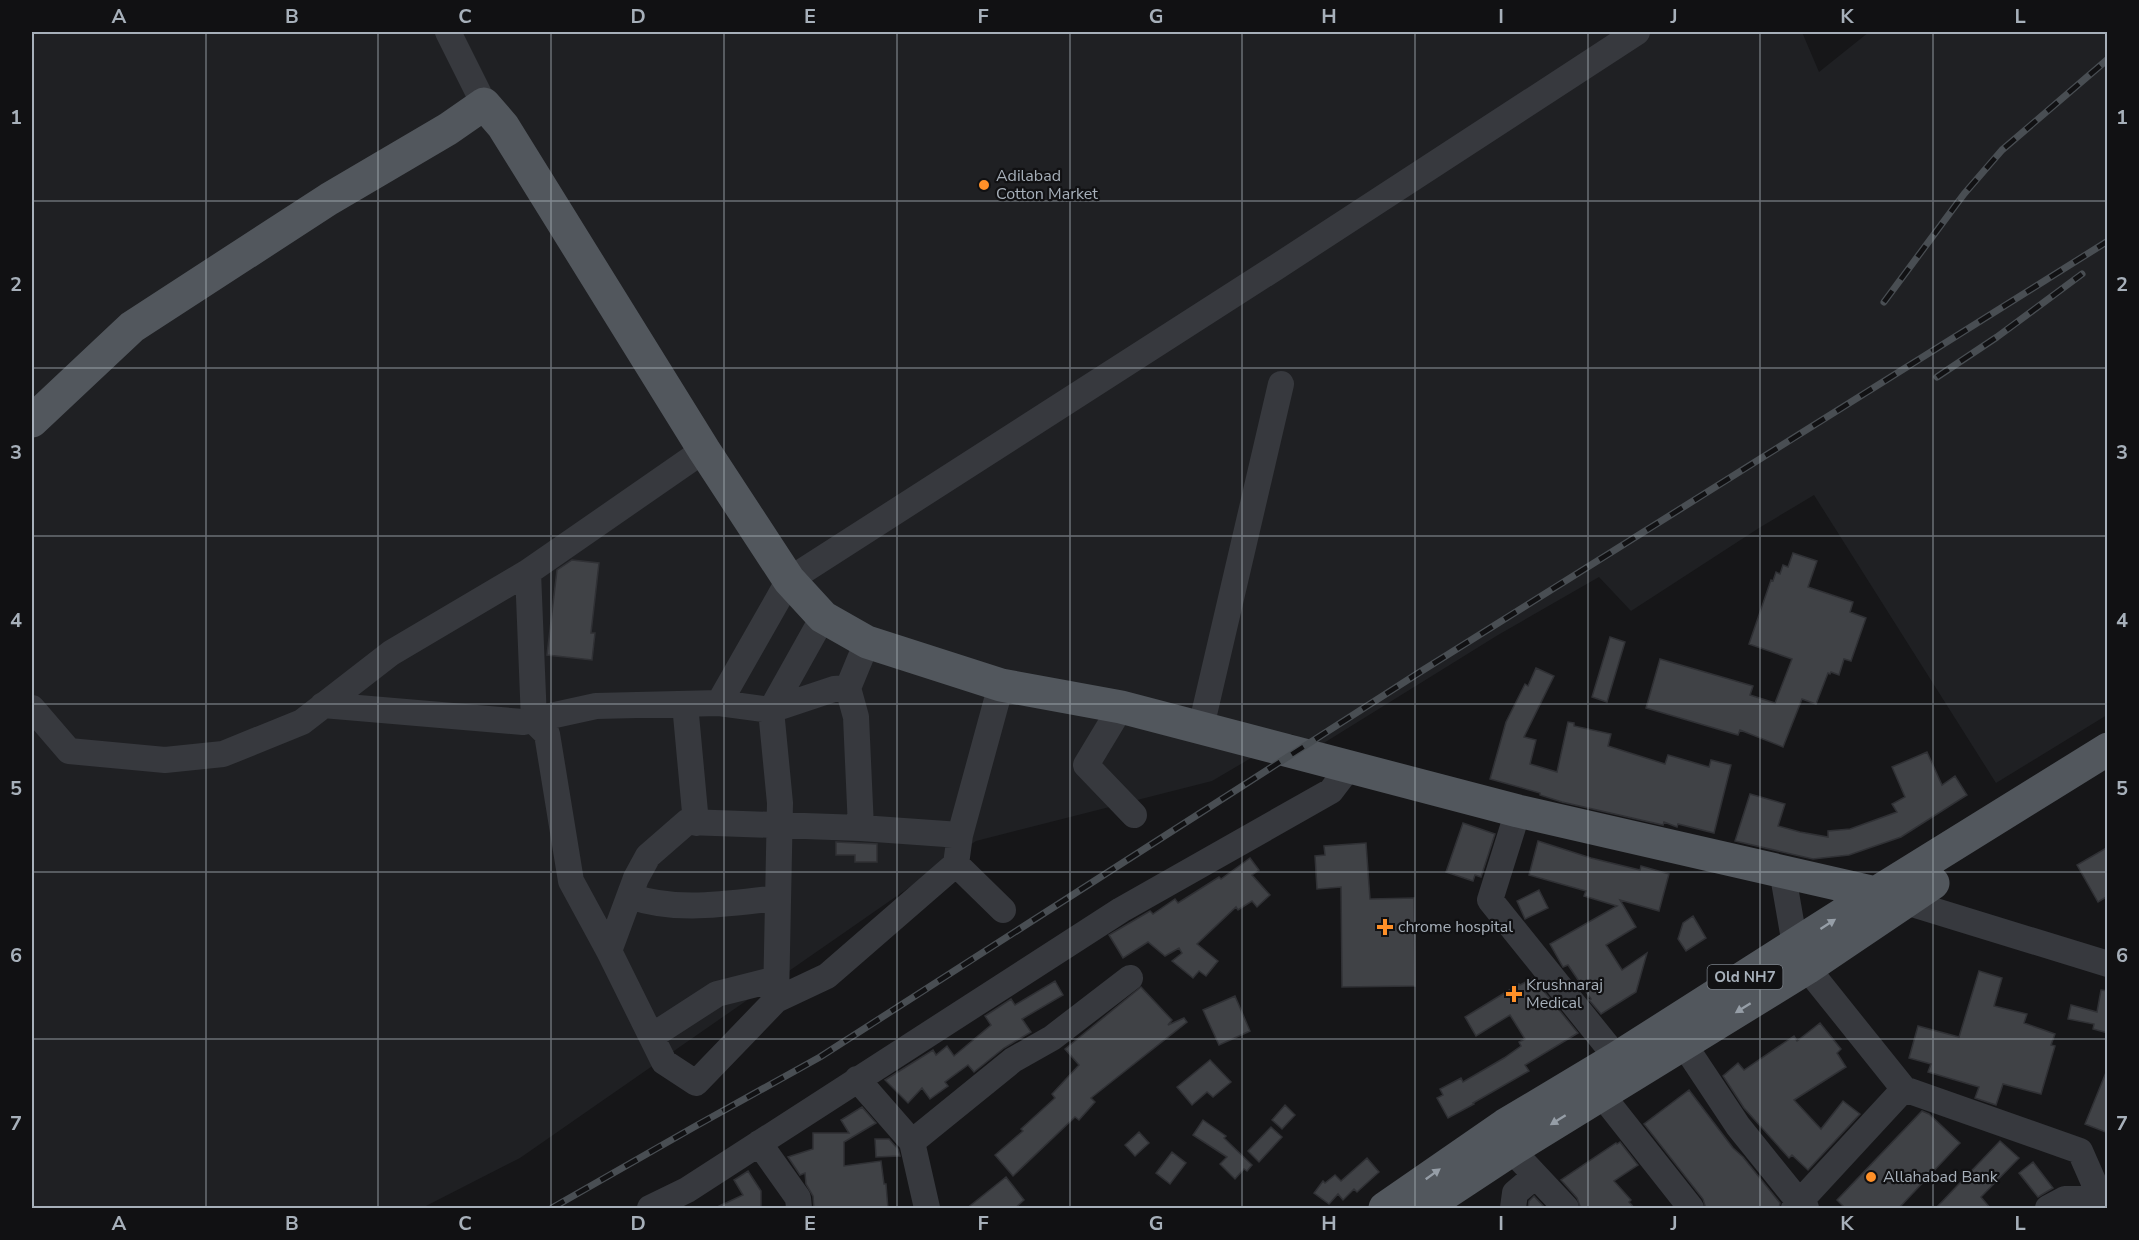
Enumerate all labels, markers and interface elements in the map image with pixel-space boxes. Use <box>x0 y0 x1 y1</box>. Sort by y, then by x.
text: A <box>112 3 127 30</box>
text: B <box>285 3 299 30</box>
text: C <box>458 3 472 30</box>
text: D <box>630 3 646 30</box>
text: E <box>804 3 816 30</box>
text: F <box>977 3 989 30</box>
text: G <box>1149 3 1163 30</box>
text: H <box>1321 3 1337 30</box>
text: I <box>1498 3 1504 30</box>
text: J <box>1669 3 1678 30</box>
text: K <box>1840 3 1854 30</box>
text: L <box>2014 3 2026 30</box>
text: 1 <box>10 104 22 131</box>
text: 1 <box>2116 104 2128 131</box>
place label: Adilabad Cotton Market <box>996 165 1098 205</box>
marker: Adilabad Cotton Market <box>977 178 991 192</box>
text: 2 <box>10 271 22 298</box>
text: 2 <box>2116 271 2128 298</box>
text: 3 <box>10 439 22 466</box>
text: 3 <box>2116 439 2128 466</box>
text: 4 <box>10 607 22 634</box>
text: 4 <box>2116 607 2128 634</box>
text: 5 <box>10 775 22 802</box>
text: 5 <box>2116 775 2128 802</box>
place label: chrome hospital <box>1398 916 1513 938</box>
marker: chrome hospital <box>1376 918 1394 936</box>
one-way arrow <box>1820 918 1836 929</box>
text: 6 <box>10 942 22 969</box>
text: 6 <box>2116 942 2128 969</box>
road number: Old NH7 <box>1708 965 1782 989</box>
place label: Krushnaraj Medical <box>1526 974 1603 1014</box>
marker: Krushnaraj Medical <box>1507 987 1521 1001</box>
one-way arrow <box>1734 1003 1751 1014</box>
text: 7 <box>10 1110 22 1137</box>
text: 7 <box>2116 1110 2128 1137</box>
one-way arrow <box>1550 1115 1566 1126</box>
place label: Allahabad Bank <box>1883 1166 1999 1188</box>
one-way arrow <box>1425 1169 1440 1181</box>
marker: Allahabad Bank <box>1864 1170 1878 1184</box>
text: A <box>112 1210 127 1237</box>
text: B <box>285 1210 299 1237</box>
text: C <box>458 1210 472 1237</box>
text: D <box>630 1210 646 1237</box>
text: E <box>804 1210 816 1237</box>
text: F <box>977 1210 989 1237</box>
text: G <box>1149 1210 1163 1237</box>
text: H <box>1321 1210 1337 1237</box>
text: I <box>1498 1210 1504 1237</box>
text: J <box>1669 1210 1678 1237</box>
text: K <box>1840 1210 1854 1237</box>
text: L <box>2014 1210 2026 1237</box>

